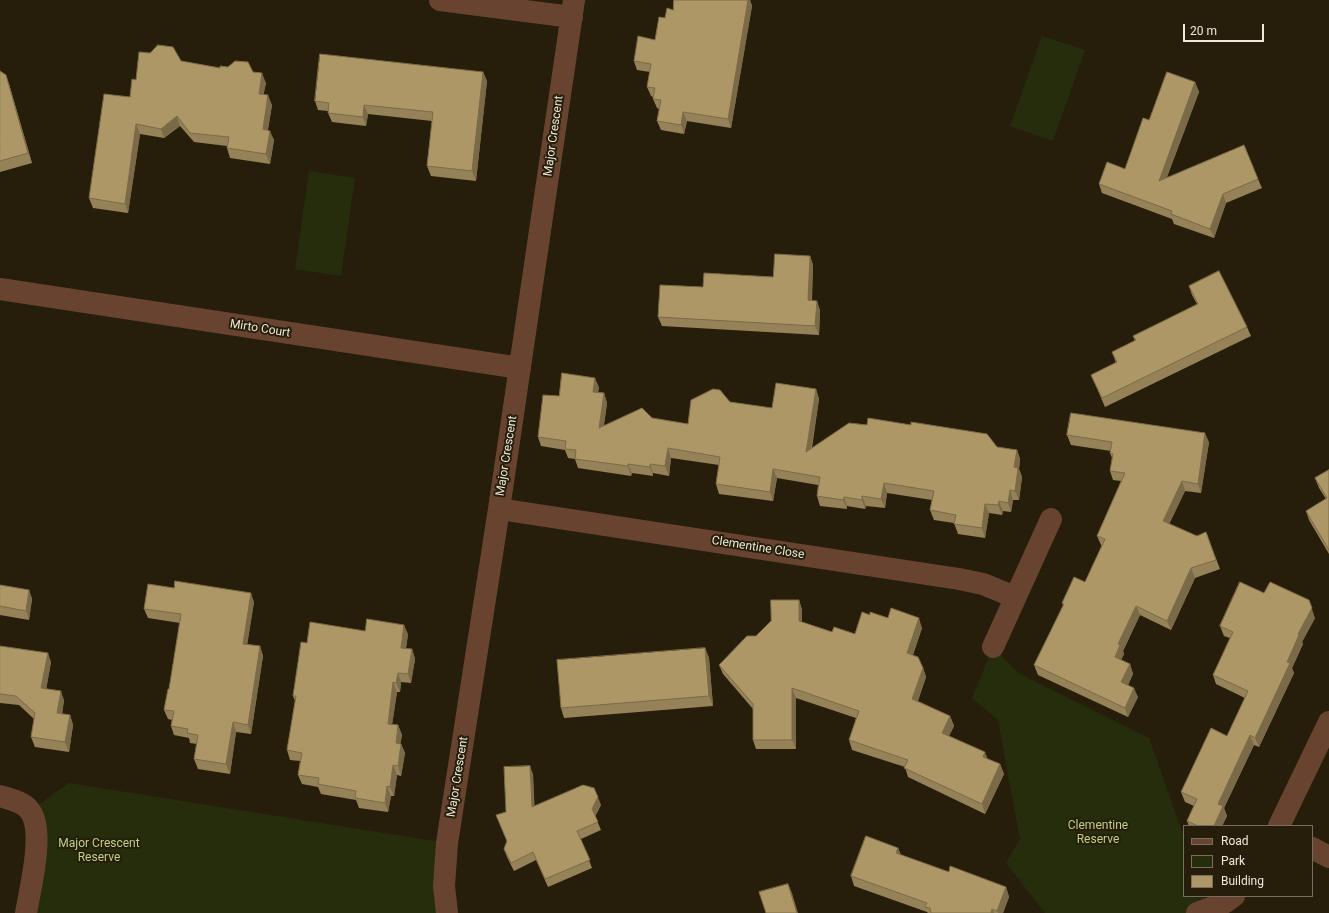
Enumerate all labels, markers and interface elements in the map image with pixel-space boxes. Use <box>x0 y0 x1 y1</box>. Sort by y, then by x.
scale bar <box>1185 16 1266 42</box>
text: 20 m <box>1190 24 1217 38</box>
street label: Major Crescent <box>541 95 567 177</box>
street label: Mirto Court <box>229 317 291 341</box>
street label: Major Crescent <box>494 415 520 497</box>
street label: Clementine Close <box>711 534 805 562</box>
street label: Major Crescent <box>445 736 471 818</box>
park label: Clementine Reserve <box>1068 819 1128 847</box>
legend <box>1183 825 1313 897</box>
text: Road <box>1221 834 1249 848</box>
park label: Major Crescent Reserve <box>58 837 140 865</box>
text: Park <box>1221 854 1245 868</box>
text: Building <box>1221 874 1264 888</box>

